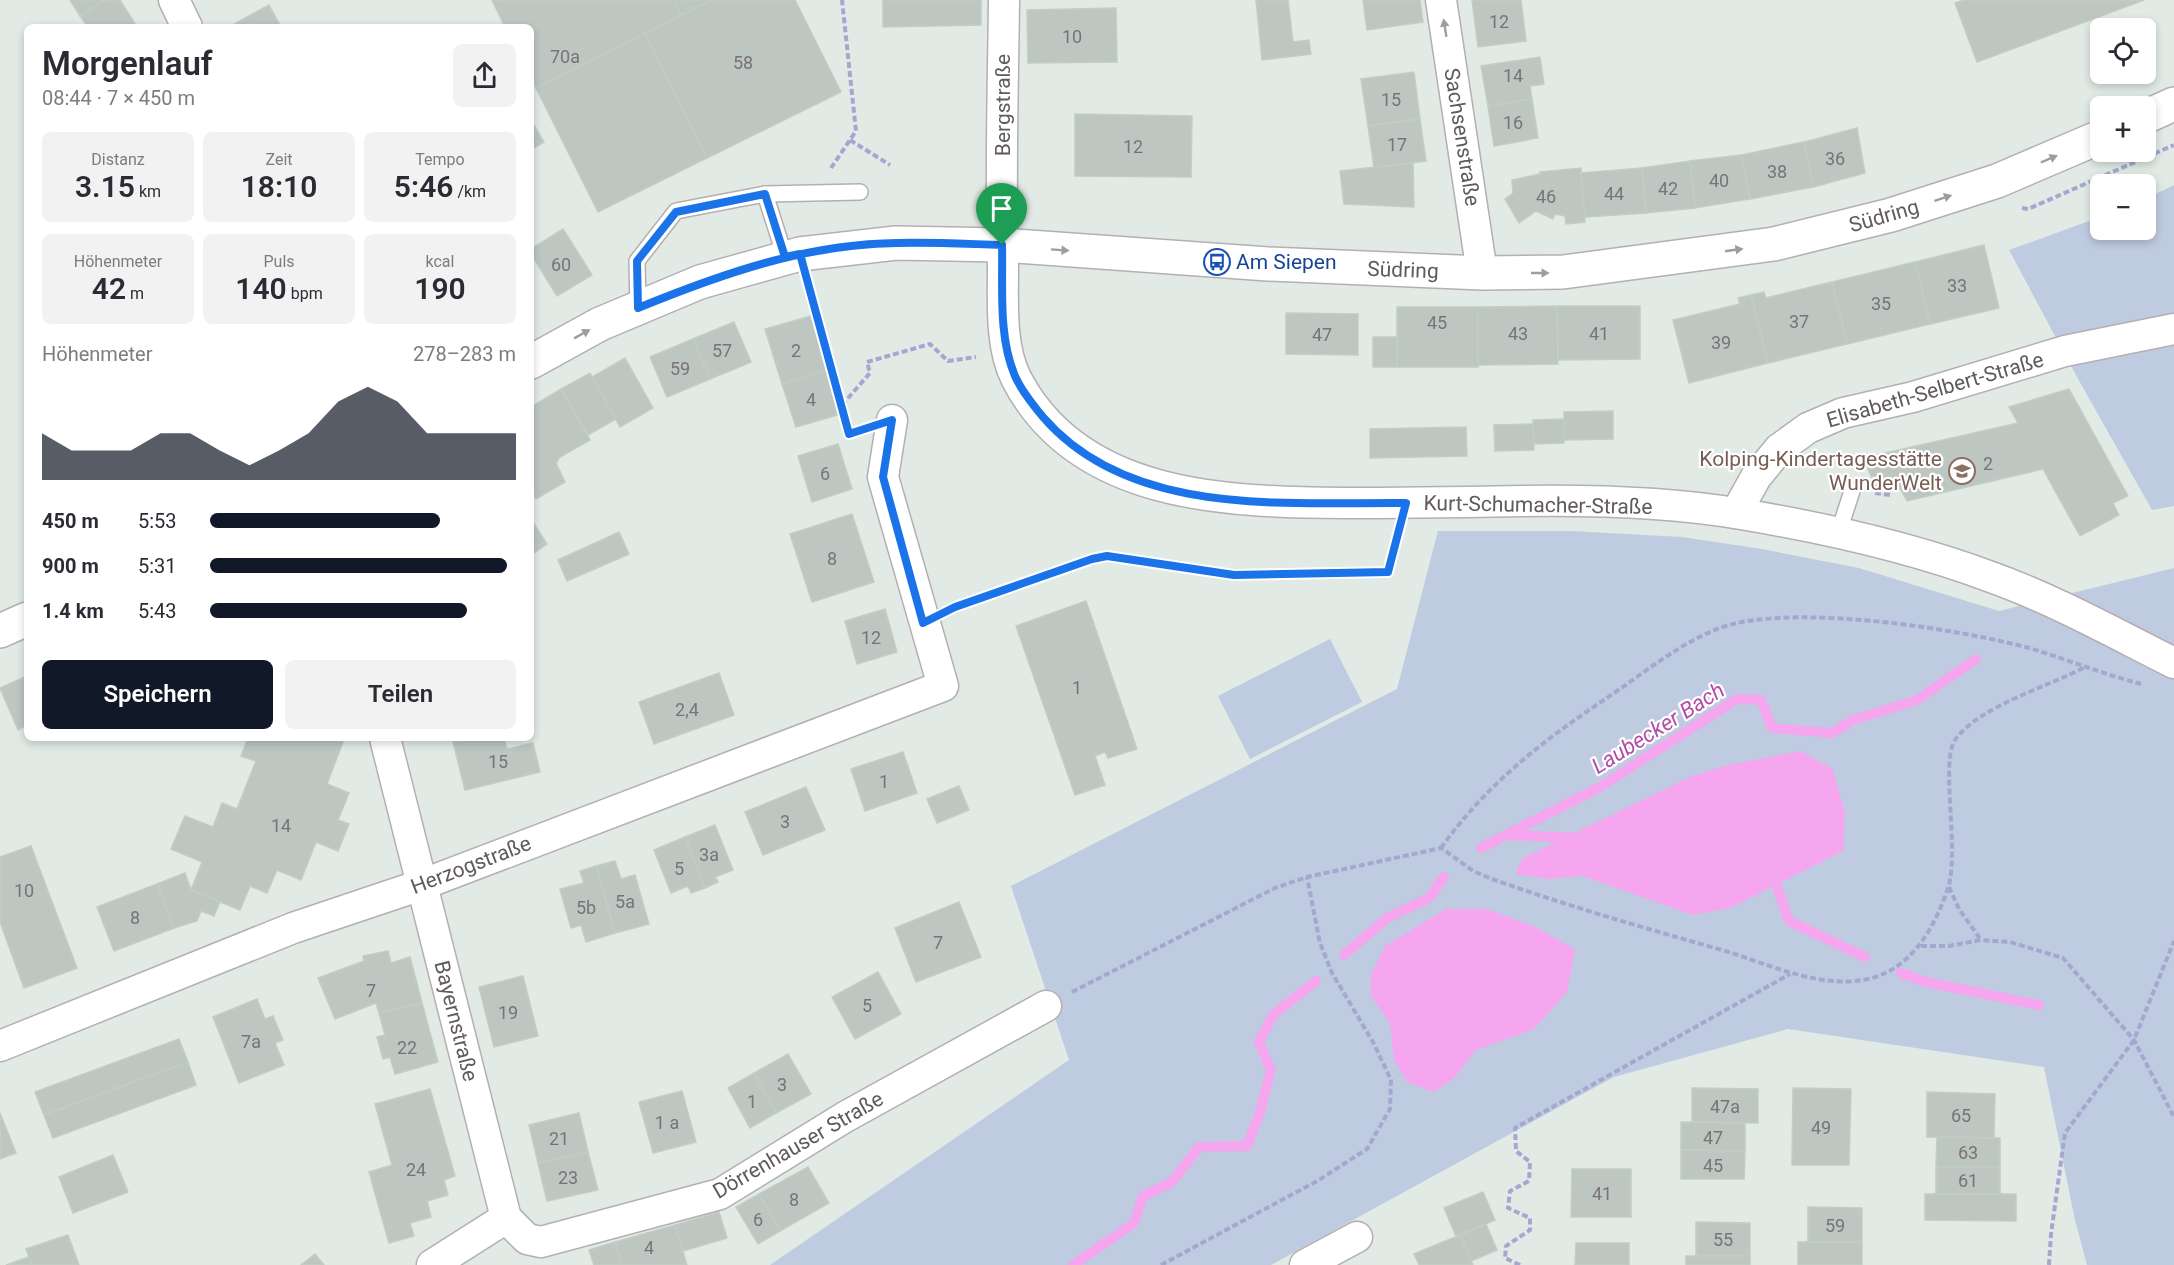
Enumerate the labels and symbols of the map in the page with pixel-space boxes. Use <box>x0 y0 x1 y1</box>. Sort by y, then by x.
house number: 12 <box>1489 11 1509 32</box>
one-way arrow <box>1441 19 1450 38</box>
house number: 10 <box>1062 26 1082 47</box>
house number: 70a <box>550 46 580 67</box>
house number: 58 <box>733 52 753 73</box>
street label: Bergstraße <box>991 54 1015 156</box>
house number: 14 <box>1503 65 1523 86</box>
street label: Sachsenstraße <box>1439 66 1485 208</box>
house number: 15 <box>1381 89 1401 110</box>
house number: 16 <box>1503 112 1523 133</box>
house number: 17 <box>1387 134 1407 155</box>
house number: 12 <box>1123 136 1143 157</box>
house number: 36 <box>1825 148 1845 169</box>
one-way arrow <box>2040 154 2058 164</box>
house number: 38 <box>1767 161 1787 182</box>
house number: 40 <box>1709 170 1729 191</box>
house number: 42 <box>1658 178 1678 199</box>
pin <box>976 183 1027 245</box>
house number: 44 <box>1604 183 1624 204</box>
house number: 46 <box>1536 186 1556 207</box>
one-way arrow <box>1934 193 1952 203</box>
street label: Südring <box>1846 195 1922 237</box>
one-way arrow <box>1051 245 1070 254</box>
one-way arrow <box>1725 245 1744 254</box>
bus stop icon: Am Siepen <box>1202 247 1232 277</box>
place label: Am Siepen <box>1236 250 1337 274</box>
house number: 60 <box>551 254 571 275</box>
street label: Südring <box>1367 257 1439 283</box>
one-way arrow <box>1531 268 1550 278</box>
house number: 33 <box>1947 275 1967 296</box>
house number: 35 <box>1871 293 1891 314</box>
house number: 37 <box>1789 311 1809 332</box>
house number: 45 <box>1427 312 1447 333</box>
house number: 43 <box>1508 323 1528 344</box>
house number: 41 <box>1589 323 1609 344</box>
house number: 47 <box>1312 324 1332 345</box>
one-way arrow <box>574 329 591 339</box>
house number: 39 <box>1711 332 1731 353</box>
house number: 57 <box>712 340 732 361</box>
house number: 2 <box>791 340 801 361</box>
street label: Elisabeth-Selbert-Straße <box>1824 348 2046 432</box>
house number: 59 <box>670 358 690 379</box>
house number: 4 <box>806 389 816 410</box>
place label: Kolping-Kindertagesstätte WunderWelt <box>1699 447 1942 495</box>
house number: 2 <box>1983 453 1993 474</box>
school or university icon: Kolping-Kindertagesstätte WunderWelt <box>1947 456 1977 486</box>
house number: 6 <box>820 463 830 484</box>
street label: Kurt-Schumacher-Straße <box>1423 491 1653 519</box>
house number: 8 <box>827 548 837 569</box>
house number: 12 <box>861 627 881 648</box>
house number: 1 <box>1072 677 1082 698</box>
water label: Laubecker Bach <box>1587 677 1729 779</box>
house number: 2,4 <box>675 699 699 720</box>
house number: 15 <box>488 751 508 772</box>
house number: 1 <box>879 771 889 792</box>
house number: 3 <box>780 811 790 832</box>
house number: 14 <box>271 815 291 836</box>
street label: Herzogstraße <box>408 831 534 899</box>
house number: 3a <box>699 844 719 865</box>
house number: 5 <box>674 858 684 879</box>
house number: 10 <box>14 880 34 901</box>
house number: 5a <box>615 891 635 912</box>
house number: 5b <box>576 897 596 918</box>
house number: 8 <box>130 907 140 928</box>
house number: 7 <box>933 932 943 953</box>
street label: Bayernstraße <box>429 958 483 1084</box>
house number: 7 <box>366 980 376 1001</box>
house number: 5 <box>862 995 872 1016</box>
house number: 19 <box>498 1002 518 1023</box>
house number: 7a <box>241 1031 261 1052</box>
house number: 22 <box>397 1037 417 1058</box>
house number: 3 <box>777 1074 787 1095</box>
street label: Dörrenhauser Straße <box>709 1086 887 1204</box>
house number: 1 <box>747 1091 757 1112</box>
house number: 47a <box>1710 1096 1740 1117</box>
house number: 65 <box>1951 1105 1971 1126</box>
house number: 1 a <box>655 1112 679 1133</box>
house number: 49 <box>1811 1117 1831 1138</box>
house number: 47 <box>1703 1127 1723 1148</box>
house number: 21 <box>549 1128 569 1149</box>
house number: 63 <box>1958 1142 1978 1163</box>
house number: 45 <box>1703 1155 1723 1176</box>
house number: 24 <box>406 1159 426 1180</box>
house number: 23 <box>558 1167 578 1188</box>
house number: 61 <box>1958 1170 1978 1191</box>
house number: 41 <box>1592 1183 1612 1204</box>
house number: 8 <box>789 1189 799 1210</box>
house number: 6 <box>753 1209 763 1230</box>
house number: 59 <box>1825 1215 1845 1236</box>
house number: 55 <box>1713 1229 1733 1250</box>
house number: 4 <box>644 1237 654 1258</box>

